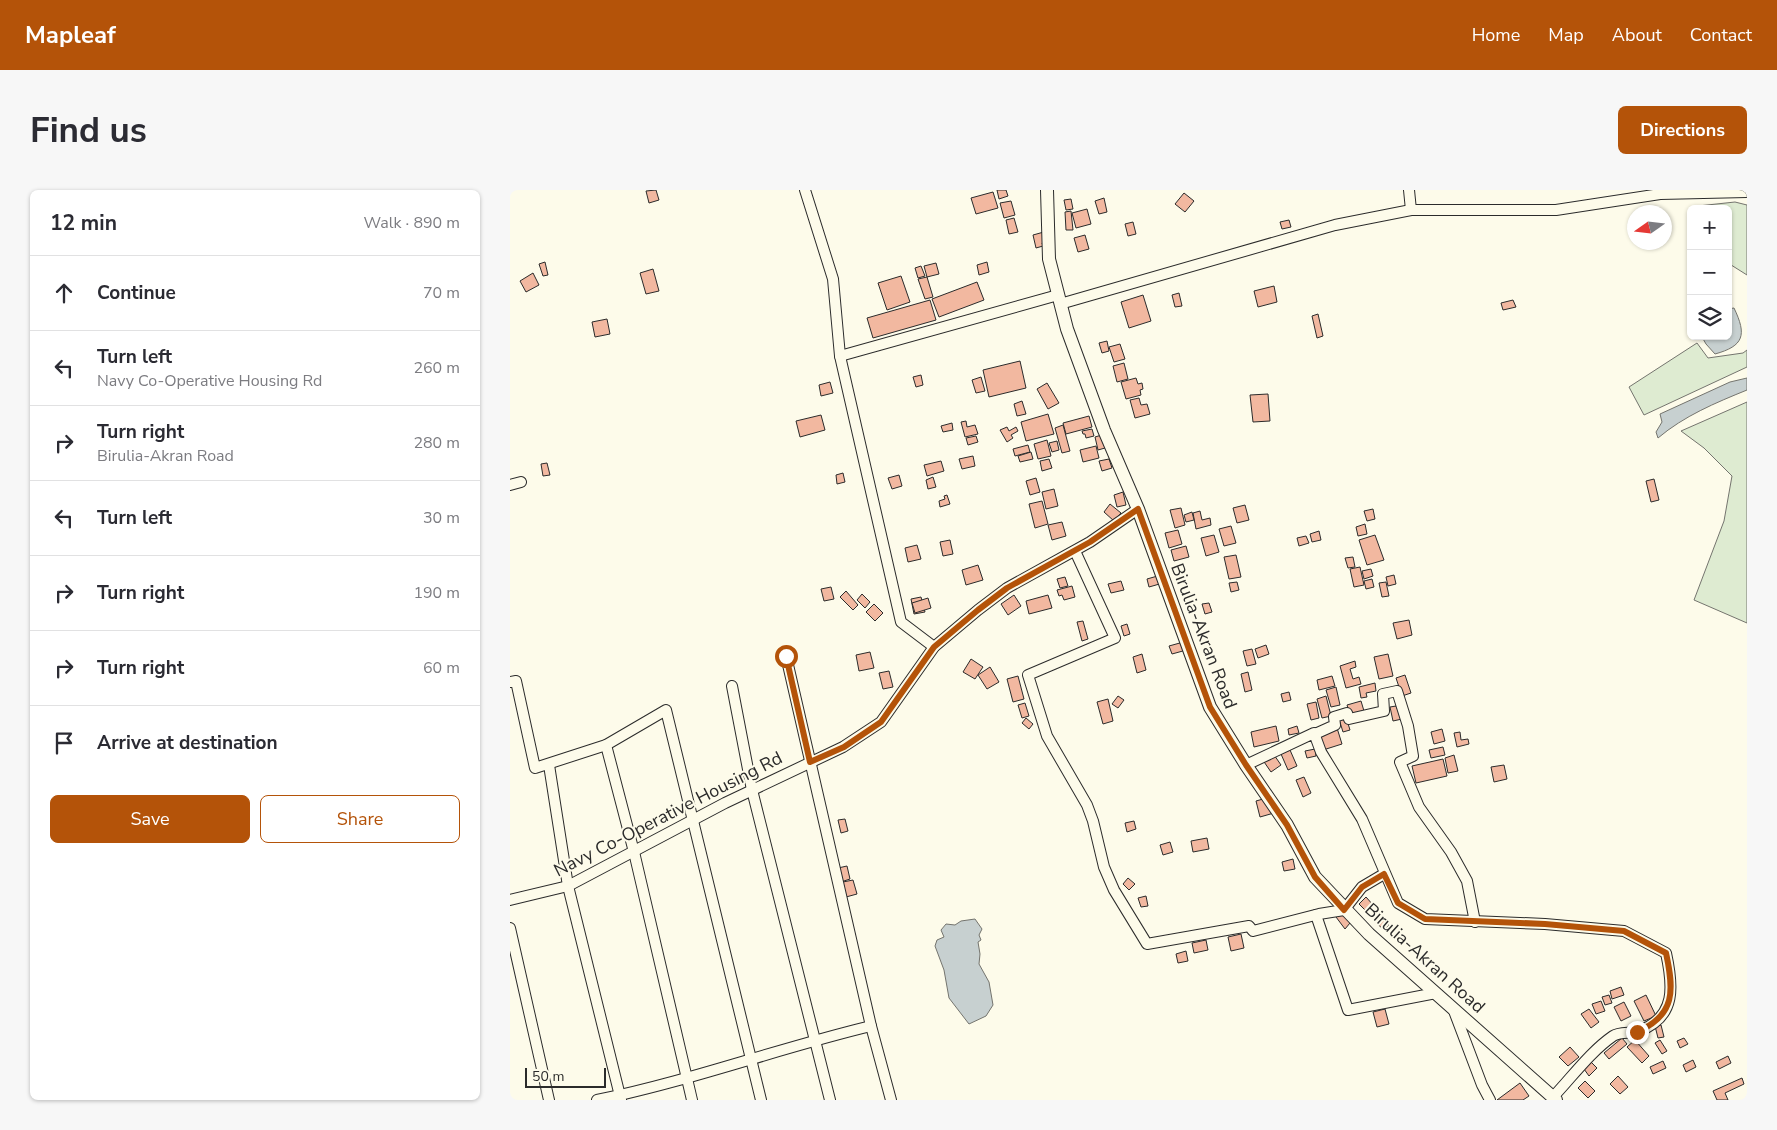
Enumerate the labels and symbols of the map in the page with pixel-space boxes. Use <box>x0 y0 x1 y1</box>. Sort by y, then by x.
north arrow <box>1627 205 1672 250</box>
street label: Birulia-Akran Road <box>1165 560 1243 712</box>
route start <box>775 645 798 668</box>
street label: Navy Co-Operative Housing Rd <box>550 746 786 882</box>
street label: Birulia-Akran Road <box>1360 898 1490 1018</box>
route end <box>1626 1021 1649 1044</box>
scale bar <box>525 1065 606 1088</box>

